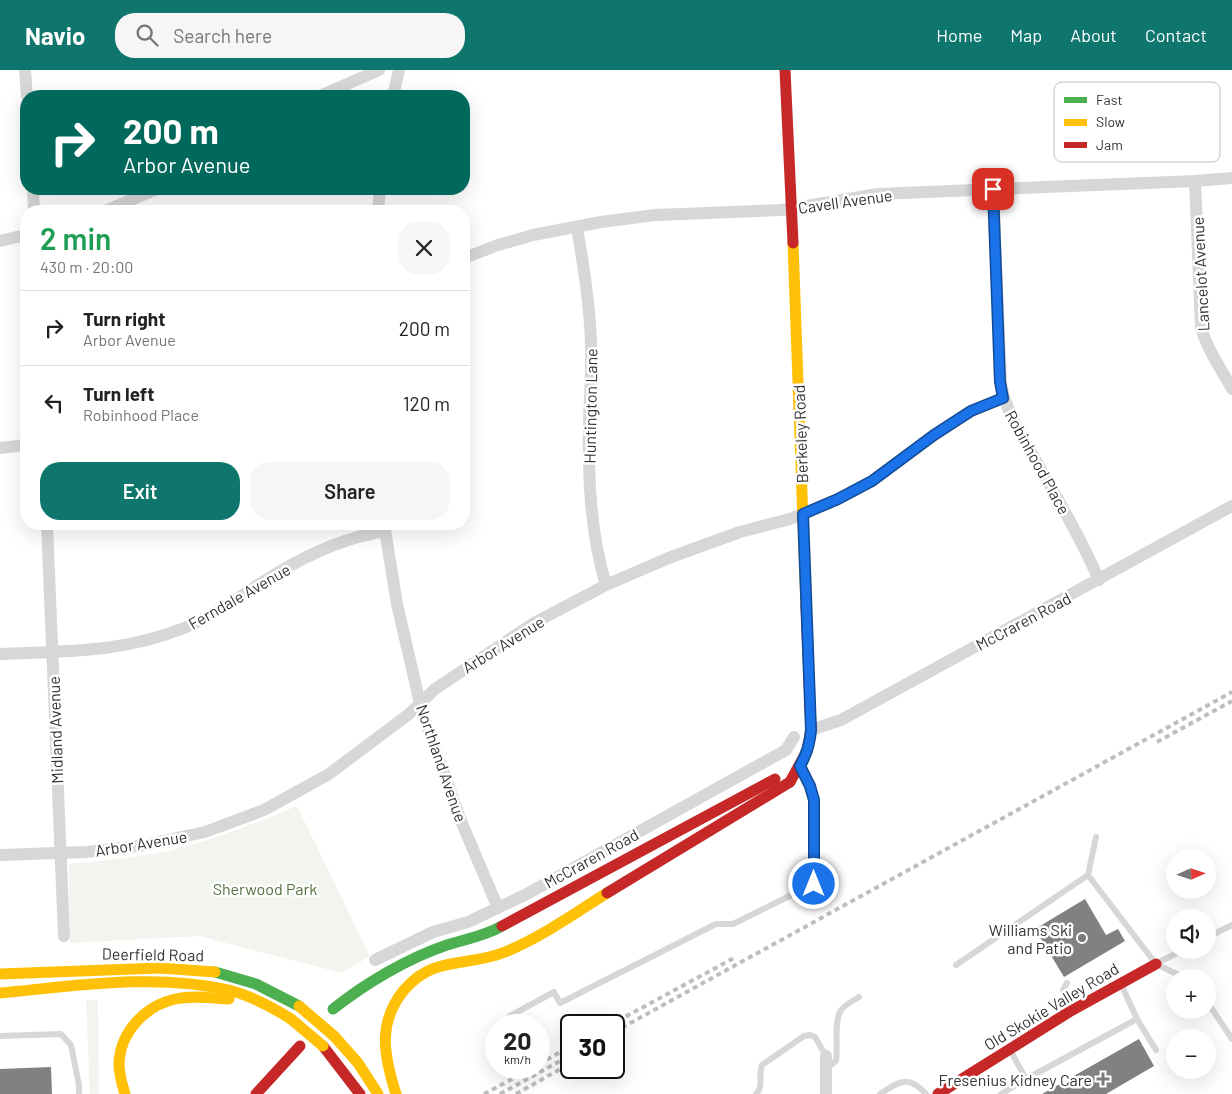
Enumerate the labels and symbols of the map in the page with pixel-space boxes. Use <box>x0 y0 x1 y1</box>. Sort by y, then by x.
legend <box>1054 82 1220 162</box>
text: Fast <box>1096 91 1122 108</box>
text: Slow <box>1096 113 1125 130</box>
text: Jam <box>1096 136 1123 153</box>
pin <box>972 168 1014 210</box>
street label: Cavell Avenue <box>797 185 893 217</box>
street label: Lancelot Avenue <box>1188 216 1212 332</box>
street label: Huntington Lane <box>579 348 601 464</box>
street label: Berkeley Road <box>789 384 811 484</box>
street label: Robinhood Place <box>1002 407 1074 517</box>
street label: Ferndale Avenue <box>185 559 293 633</box>
street label: McCraren Road <box>972 588 1074 654</box>
street label: Arbor Avenue <box>459 611 547 677</box>
street label: Midland Avenue <box>44 676 66 784</box>
street label: Northland Avenue <box>413 702 471 824</box>
street label: McCraren Road <box>541 824 641 892</box>
street label: Arbor Avenue <box>94 826 188 860</box>
north arrow <box>1166 849 1216 899</box>
position arrow <box>787 857 839 909</box>
park label: Sherwood Park <box>213 879 317 898</box>
place label: Williams Ski and Patio <box>989 920 1072 957</box>
marker: Williams Ski and Patio <box>1076 932 1088 944</box>
street label: Deerfield Road <box>102 944 204 964</box>
street label: Old Skokie Valley Road <box>980 958 1122 1054</box>
speed limit sign: 30 <box>560 1014 625 1079</box>
place label: Fresenius Kidney Care <box>939 1070 1092 1089</box>
marker: Fresenius Kidney Care <box>1096 1072 1110 1086</box>

